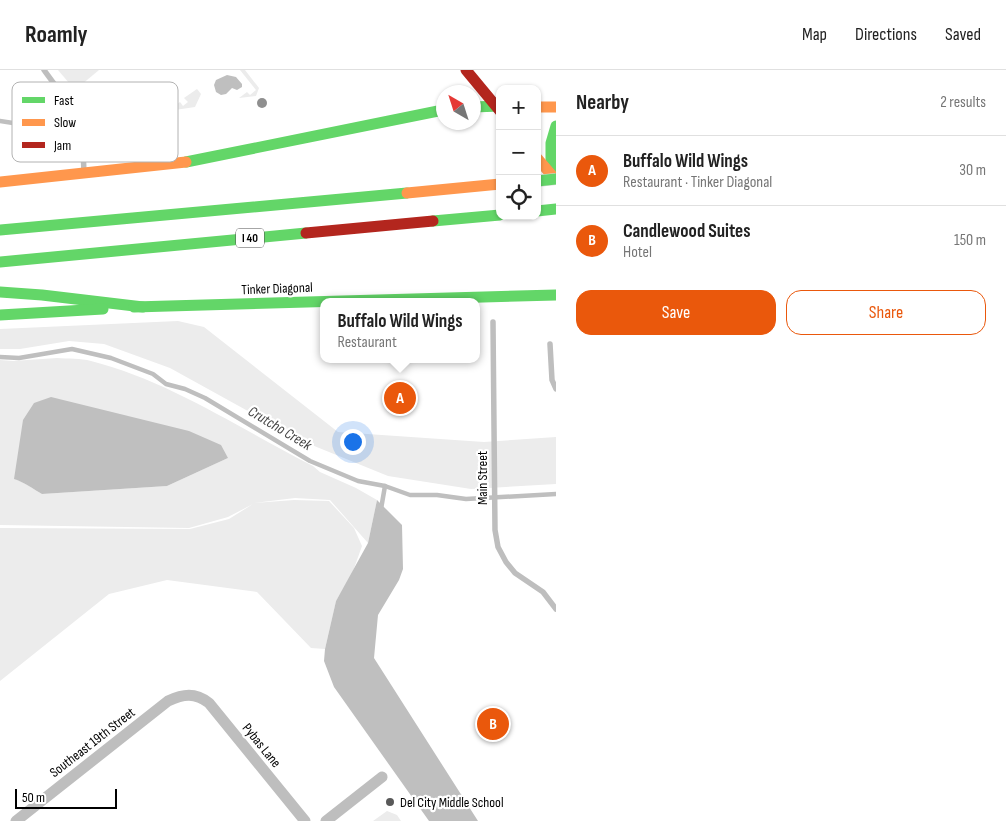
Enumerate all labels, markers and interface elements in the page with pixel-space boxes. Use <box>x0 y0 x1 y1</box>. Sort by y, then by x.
text: Roamly <box>25 20 88 49</box>
text: Map <box>802 24 827 45</box>
text: Directions <box>855 24 917 45</box>
text: Saved <box>945 24 981 45</box>
legend <box>12 82 178 162</box>
north arrow <box>436 85 481 130</box>
map controls <box>496 85 541 220</box>
button: + <box>496 85 541 130</box>
text: Nearby <box>576 90 629 115</box>
text: Fast <box>54 92 74 109</box>
text: 2 results <box>940 93 986 112</box>
text: Slow <box>54 114 76 131</box>
button: − <box>496 130 541 175</box>
text: Jam <box>53 137 71 154</box>
text: Buffalo Wild Wings <box>623 150 748 173</box>
text: A <box>588 161 596 180</box>
text: 30 m <box>959 161 986 180</box>
text: Restaurant · Tinker Diagonal <box>623 173 772 192</box>
button: locate <box>496 175 541 220</box>
text: Candlewood Suites <box>623 220 750 243</box>
road number: I 40 <box>236 228 264 248</box>
text: B <box>588 231 596 250</box>
text: 150 m <box>954 231 986 250</box>
text: Hotel <box>623 243 652 262</box>
street label: Tinker Diagonal <box>241 279 313 298</box>
button: Save <box>576 290 776 335</box>
button: Share <box>786 290 986 335</box>
popup <box>320 298 480 363</box>
text: Buffalo Wild Wings <box>337 310 463 333</box>
text: Restaurant <box>337 333 397 352</box>
pin: A <box>384 379 416 417</box>
water label: Crutcho Creek <box>245 402 315 455</box>
your location <box>340 429 366 455</box>
street label: Main Street <box>474 451 491 505</box>
street label: Southeast 19th Street <box>46 704 138 781</box>
pin: B <box>477 705 509 743</box>
street label: Pybas Lane <box>239 720 285 771</box>
scale bar <box>15 786 118 809</box>
text: 50 m <box>22 789 45 806</box>
place label: Del City Middle School <box>400 794 504 811</box>
marker: Del City Middle School <box>384 796 396 808</box>

